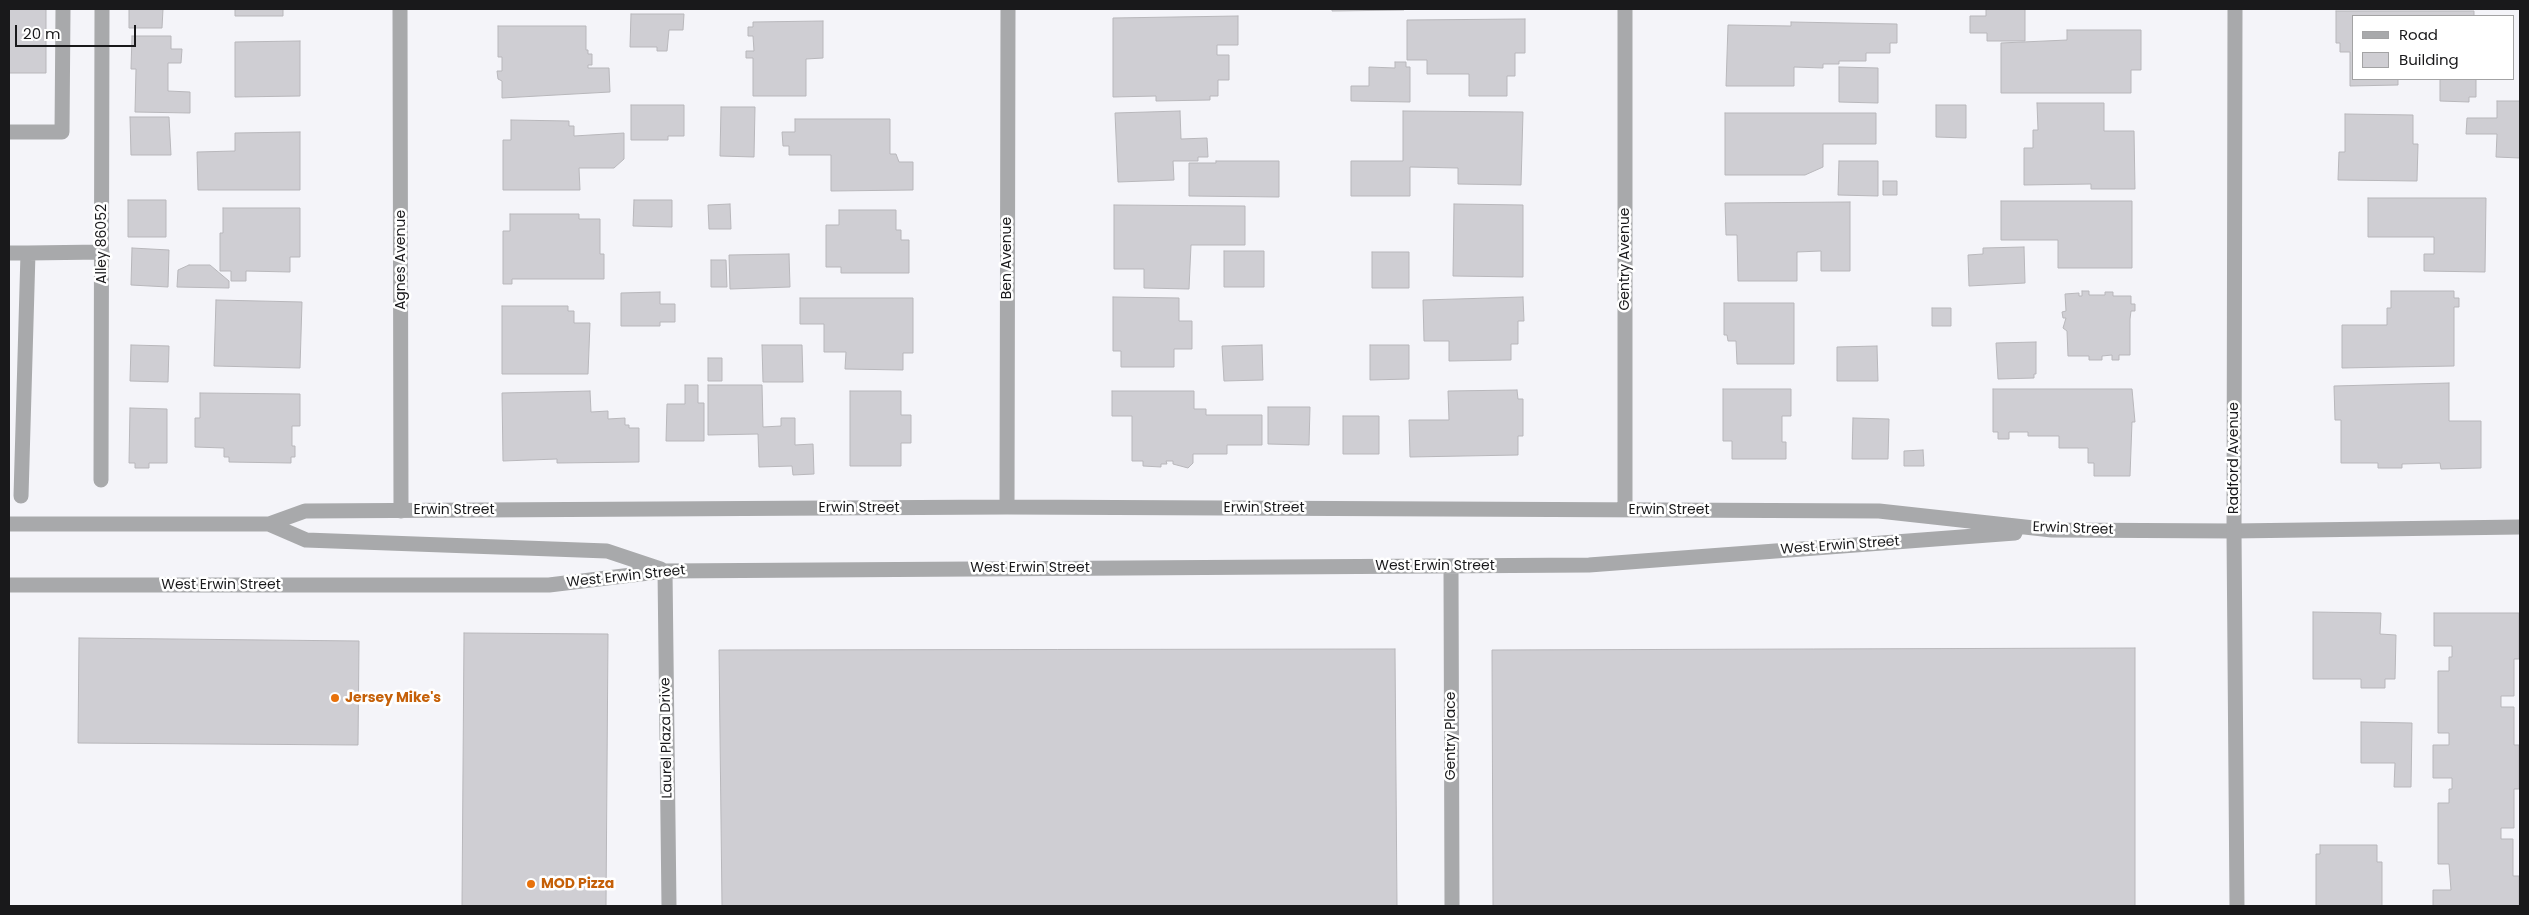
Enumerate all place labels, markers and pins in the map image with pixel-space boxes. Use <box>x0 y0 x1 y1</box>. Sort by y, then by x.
place label: Jersey Mike's <box>345 690 441 706</box>
marker: Jersey Mike's <box>329 692 341 704</box>
place label: MOD Pizza <box>541 876 614 892</box>
marker: MOD Pizza <box>525 878 537 890</box>

